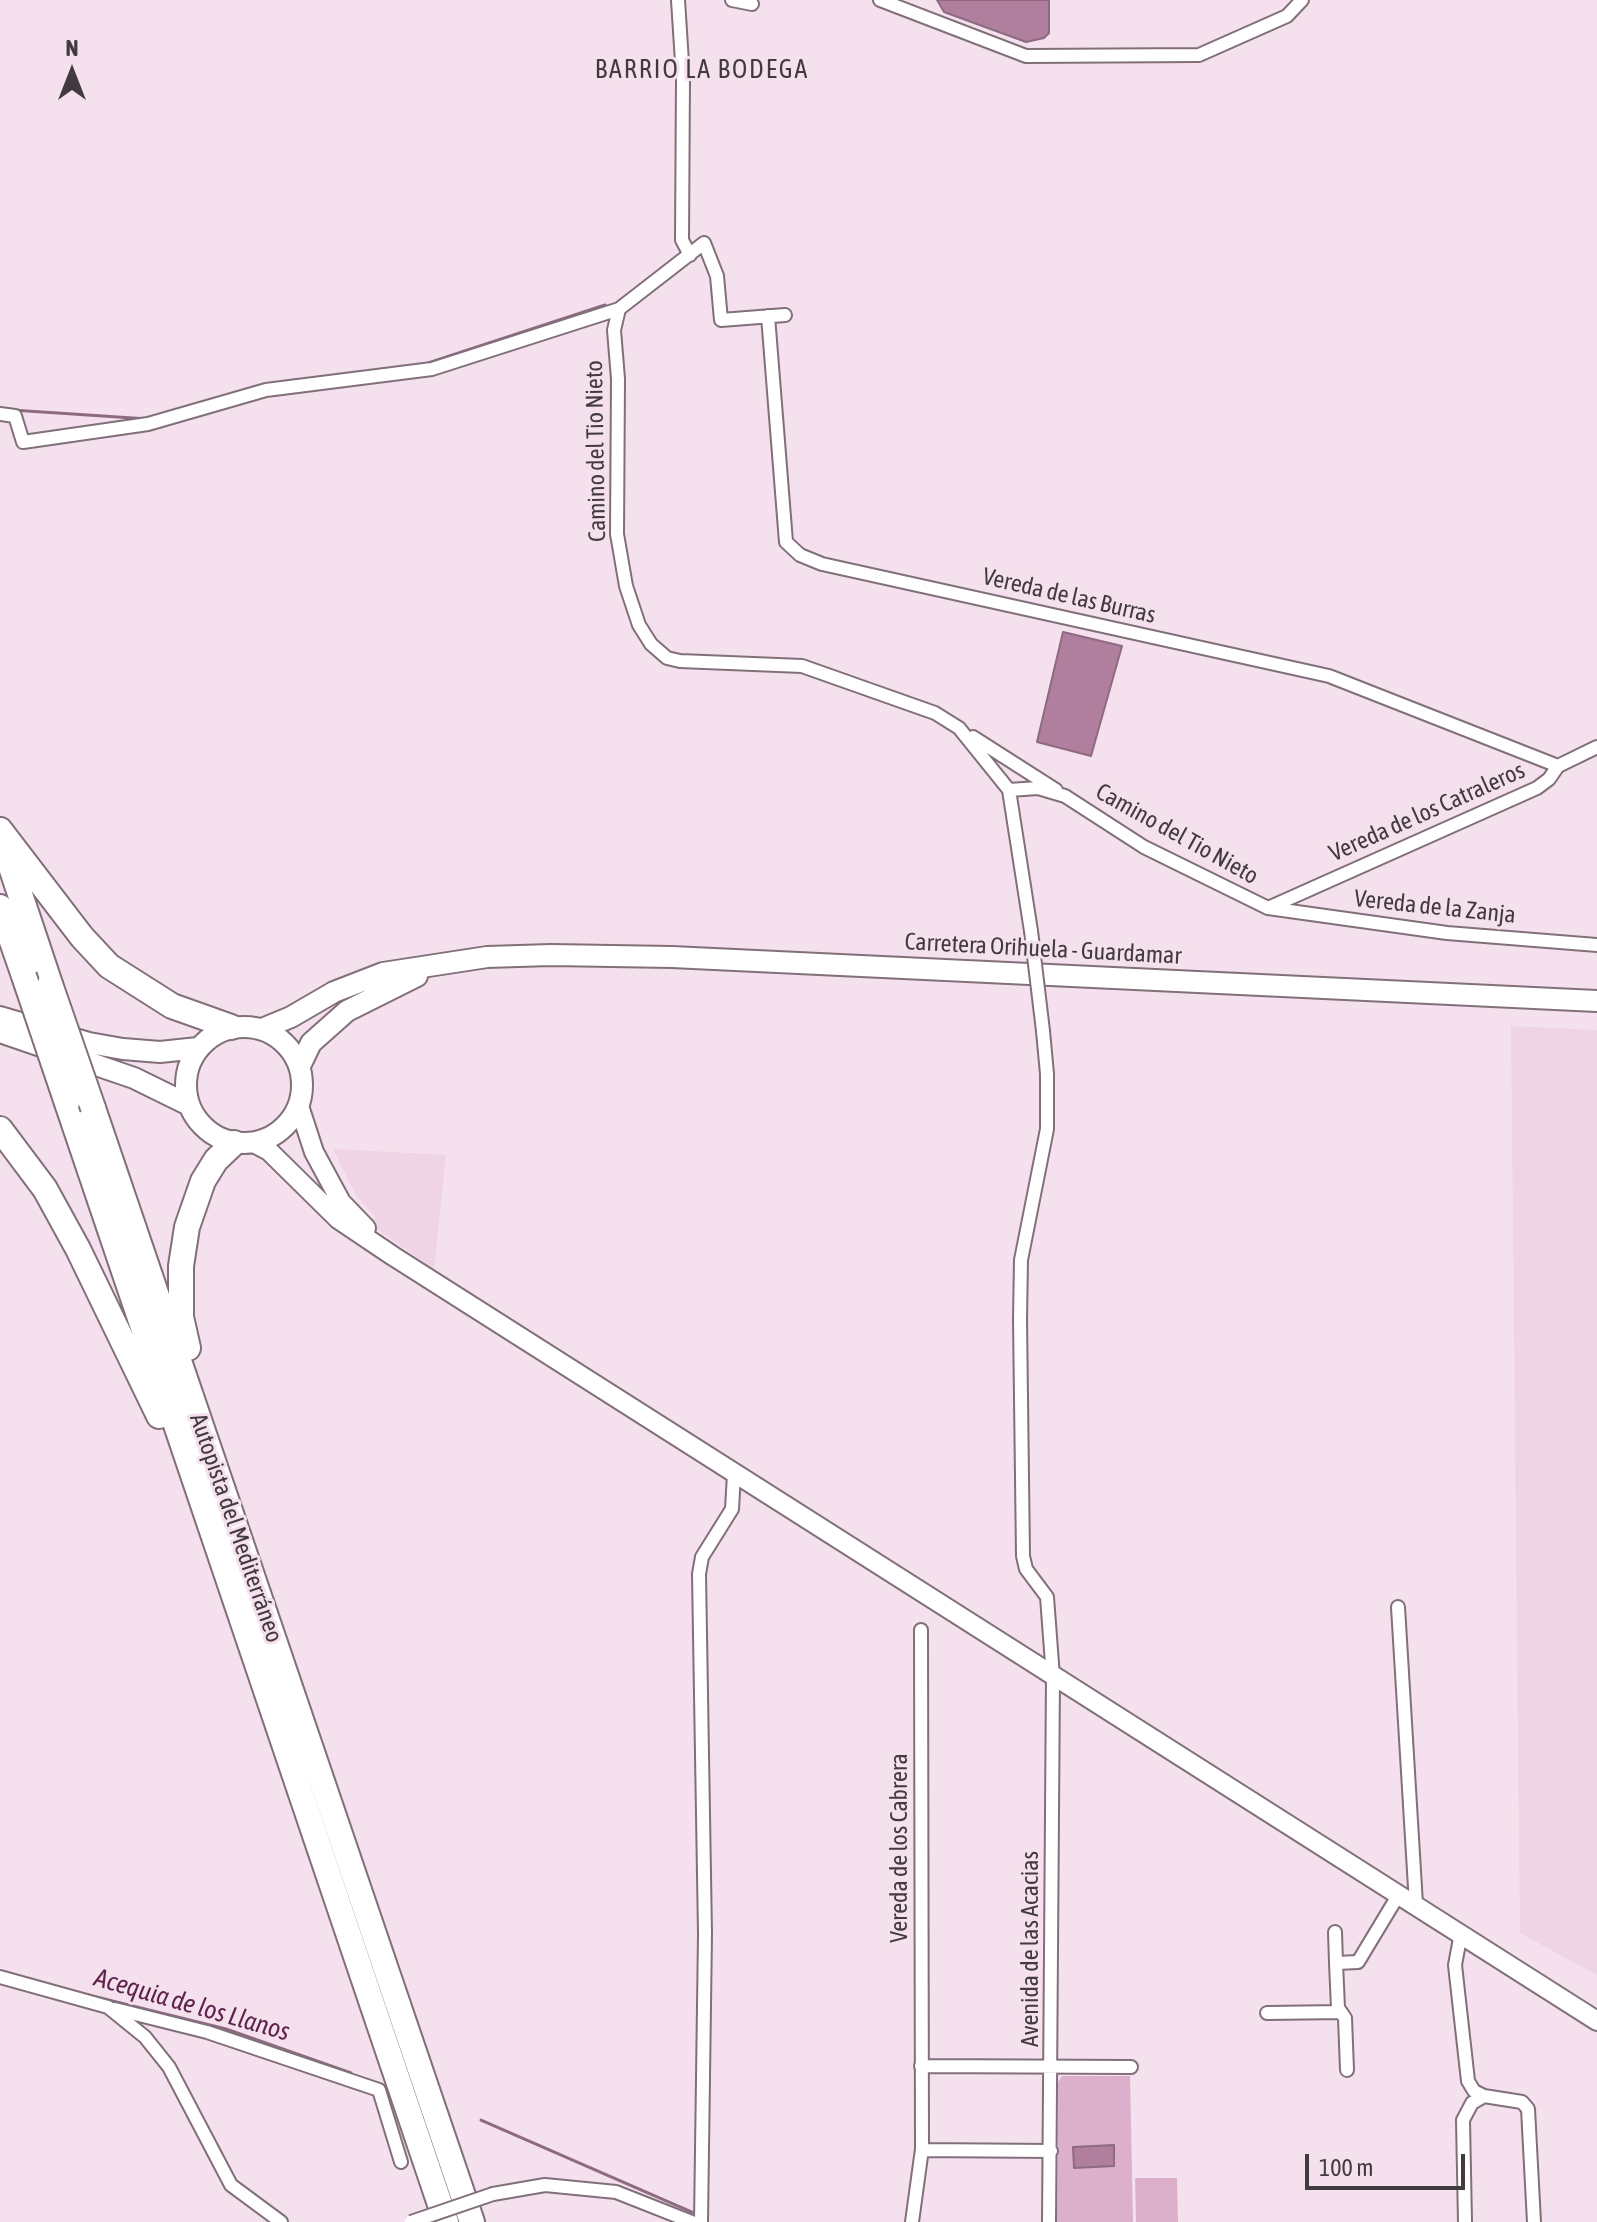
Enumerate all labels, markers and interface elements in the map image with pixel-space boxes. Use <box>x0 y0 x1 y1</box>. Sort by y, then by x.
north arrow <box>32 32 112 112</box>
text: N <box>66 35 78 61</box>
district label: BARRIO LA BODEGA <box>595 54 809 86</box>
street label: Camino del Tio Nieto <box>580 360 612 542</box>
street label: Vereda de las Burras <box>980 562 1158 630</box>
street label: Vereda de los Catraleros <box>1325 756 1529 868</box>
street label: Camino del Tio Nieto <box>1091 777 1263 891</box>
street label: Vereda de la Zanja <box>1353 884 1517 930</box>
street label: Carretera Orihuela - Guardamar <box>904 927 1182 971</box>
street label: Autopista del Mediterráneo <box>183 1410 289 1646</box>
street label: Vereda de los Cabrera <box>885 1753 913 1943</box>
street label: Avenida de las Acacias <box>1016 1851 1044 2047</box>
water label: Acequia de los Llanos <box>91 1962 293 2048</box>
scale bar <box>1309 2138 1469 2188</box>
text: 100 m <box>1319 2154 1373 2181</box>

